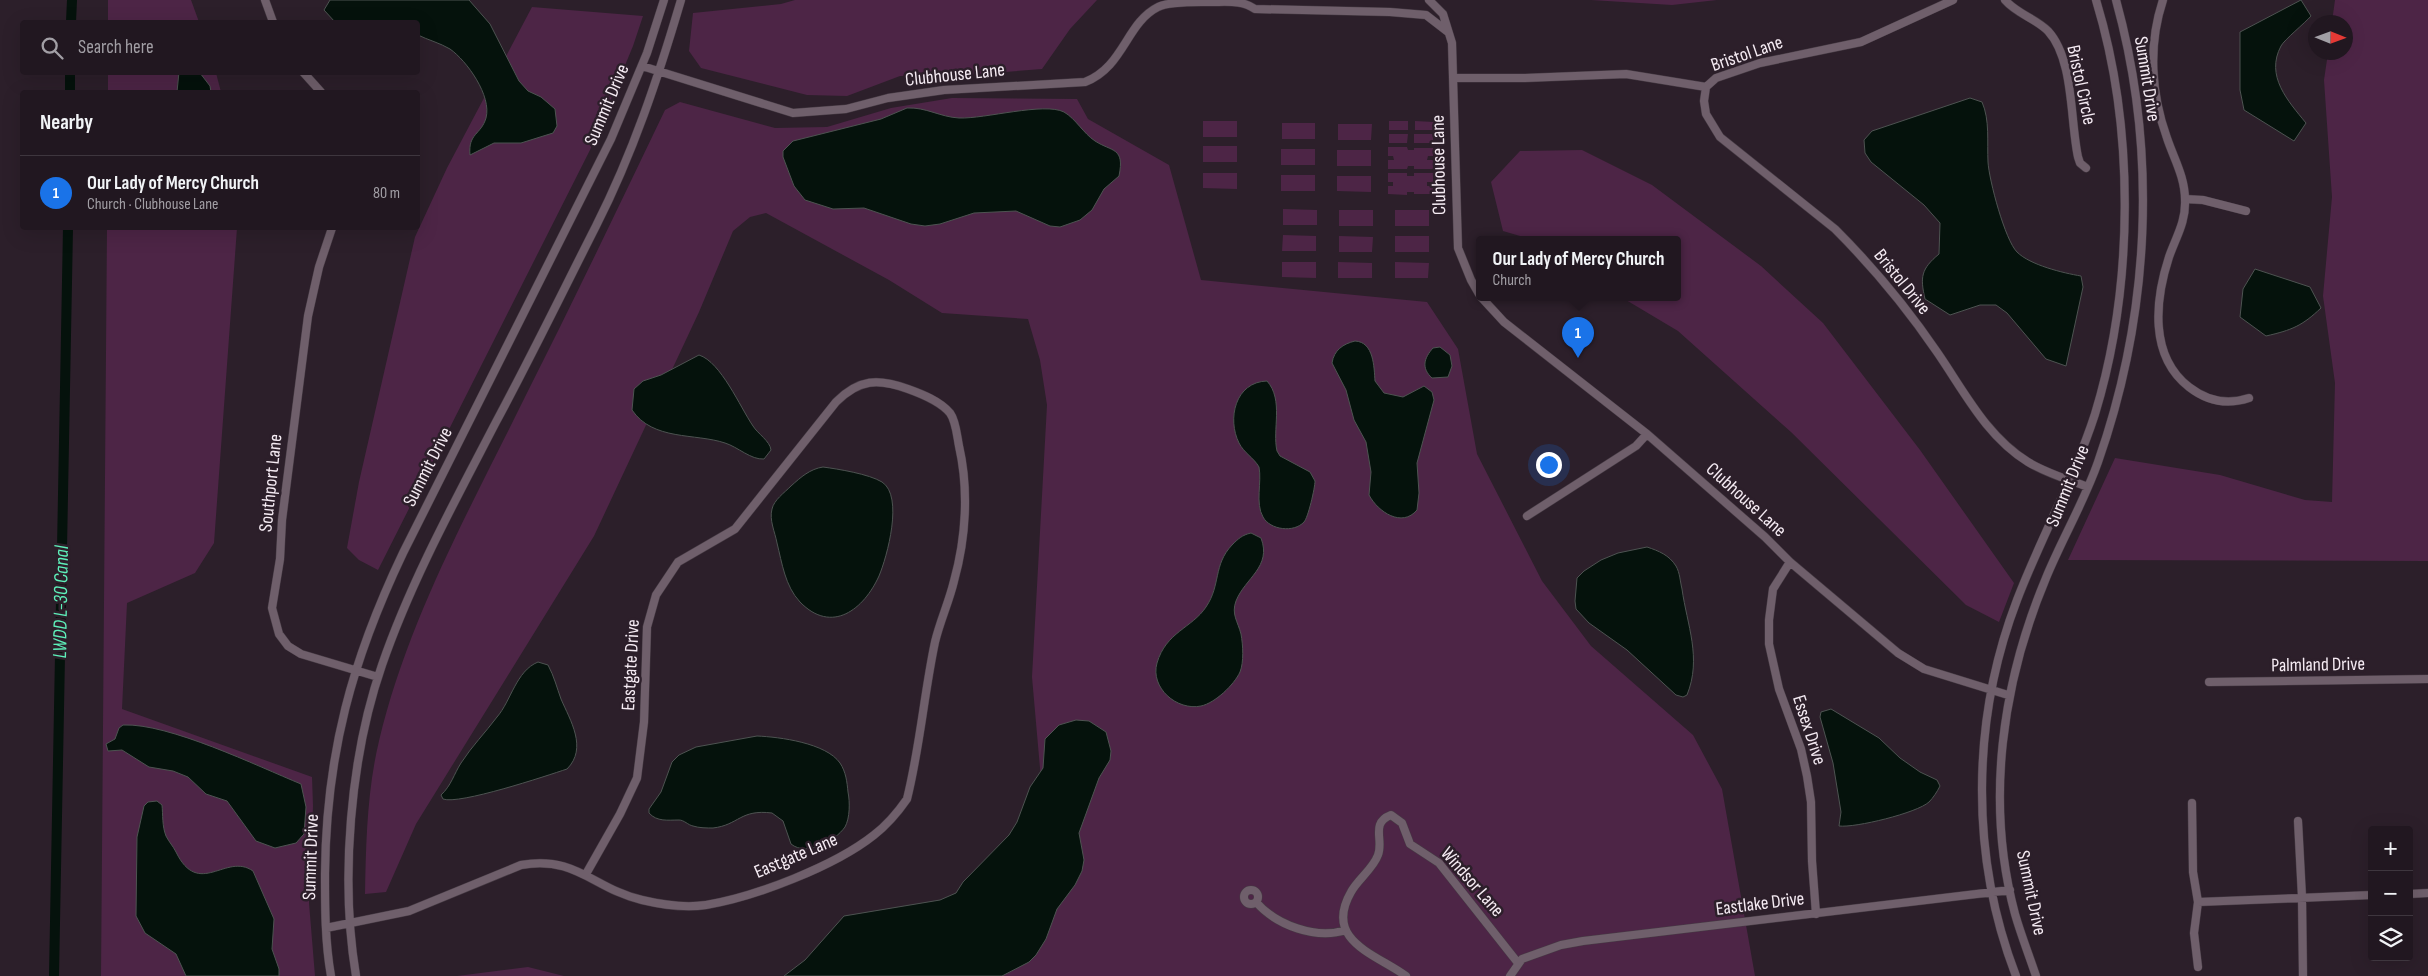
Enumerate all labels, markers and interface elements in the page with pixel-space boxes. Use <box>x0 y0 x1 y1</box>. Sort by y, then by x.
north arrow <box>2308 15 2353 60</box>
search box <box>20 20 420 75</box>
street label: Bristol Lane <box>1708 31 1786 77</box>
icon: search <box>38 34 66 62</box>
street label: Summit Drive <box>2129 35 2165 123</box>
text: Search here <box>78 36 154 59</box>
street label: Bristol Circle <box>2061 43 2101 127</box>
street label: Clubhouse Lane <box>904 58 1006 92</box>
street label: Summit Drive <box>580 61 634 149</box>
text: Nearby <box>40 110 93 135</box>
street label: Clubhouse Lane <box>1427 115 1451 215</box>
text: Our Lady of Mercy Church <box>87 172 259 195</box>
text: 1 <box>53 184 59 203</box>
text: 80 m <box>373 184 400 203</box>
text: Church · Clubhouse Lane <box>87 195 218 214</box>
popup <box>1476 236 1681 301</box>
street label: Bristol Drive <box>1869 245 1935 319</box>
text: Our Lady of Mercy Church <box>1493 248 1664 271</box>
text: Church <box>1493 271 1531 290</box>
pin: 1 <box>1562 317 1594 358</box>
street label: Summit Drive <box>398 423 458 511</box>
street label: Southport Lane <box>254 433 288 533</box>
street label: Summit Drive <box>2041 442 2095 530</box>
your location <box>1536 452 1562 478</box>
street label: Clubhouse Lane <box>1701 458 1791 542</box>
water label: LWDD L-30 Canal <box>48 544 74 659</box>
street label: Eastgate Drive <box>617 619 645 711</box>
street label: Palmland Drive <box>2271 653 2365 677</box>
street label: Essex Drive <box>1787 692 1831 768</box>
street label: Summit Drive <box>298 814 324 900</box>
map controls <box>2368 826 2413 961</box>
button: + <box>2368 826 2413 871</box>
street label: Eastgate Lane <box>751 828 841 884</box>
street label: Windsor Lane <box>1435 842 1509 922</box>
street label: Summit Drive <box>2011 849 2051 937</box>
button: − <box>2368 871 2413 916</box>
street label: Eastlake Drive <box>1714 887 1806 921</box>
button: layers <box>2368 916 2413 961</box>

